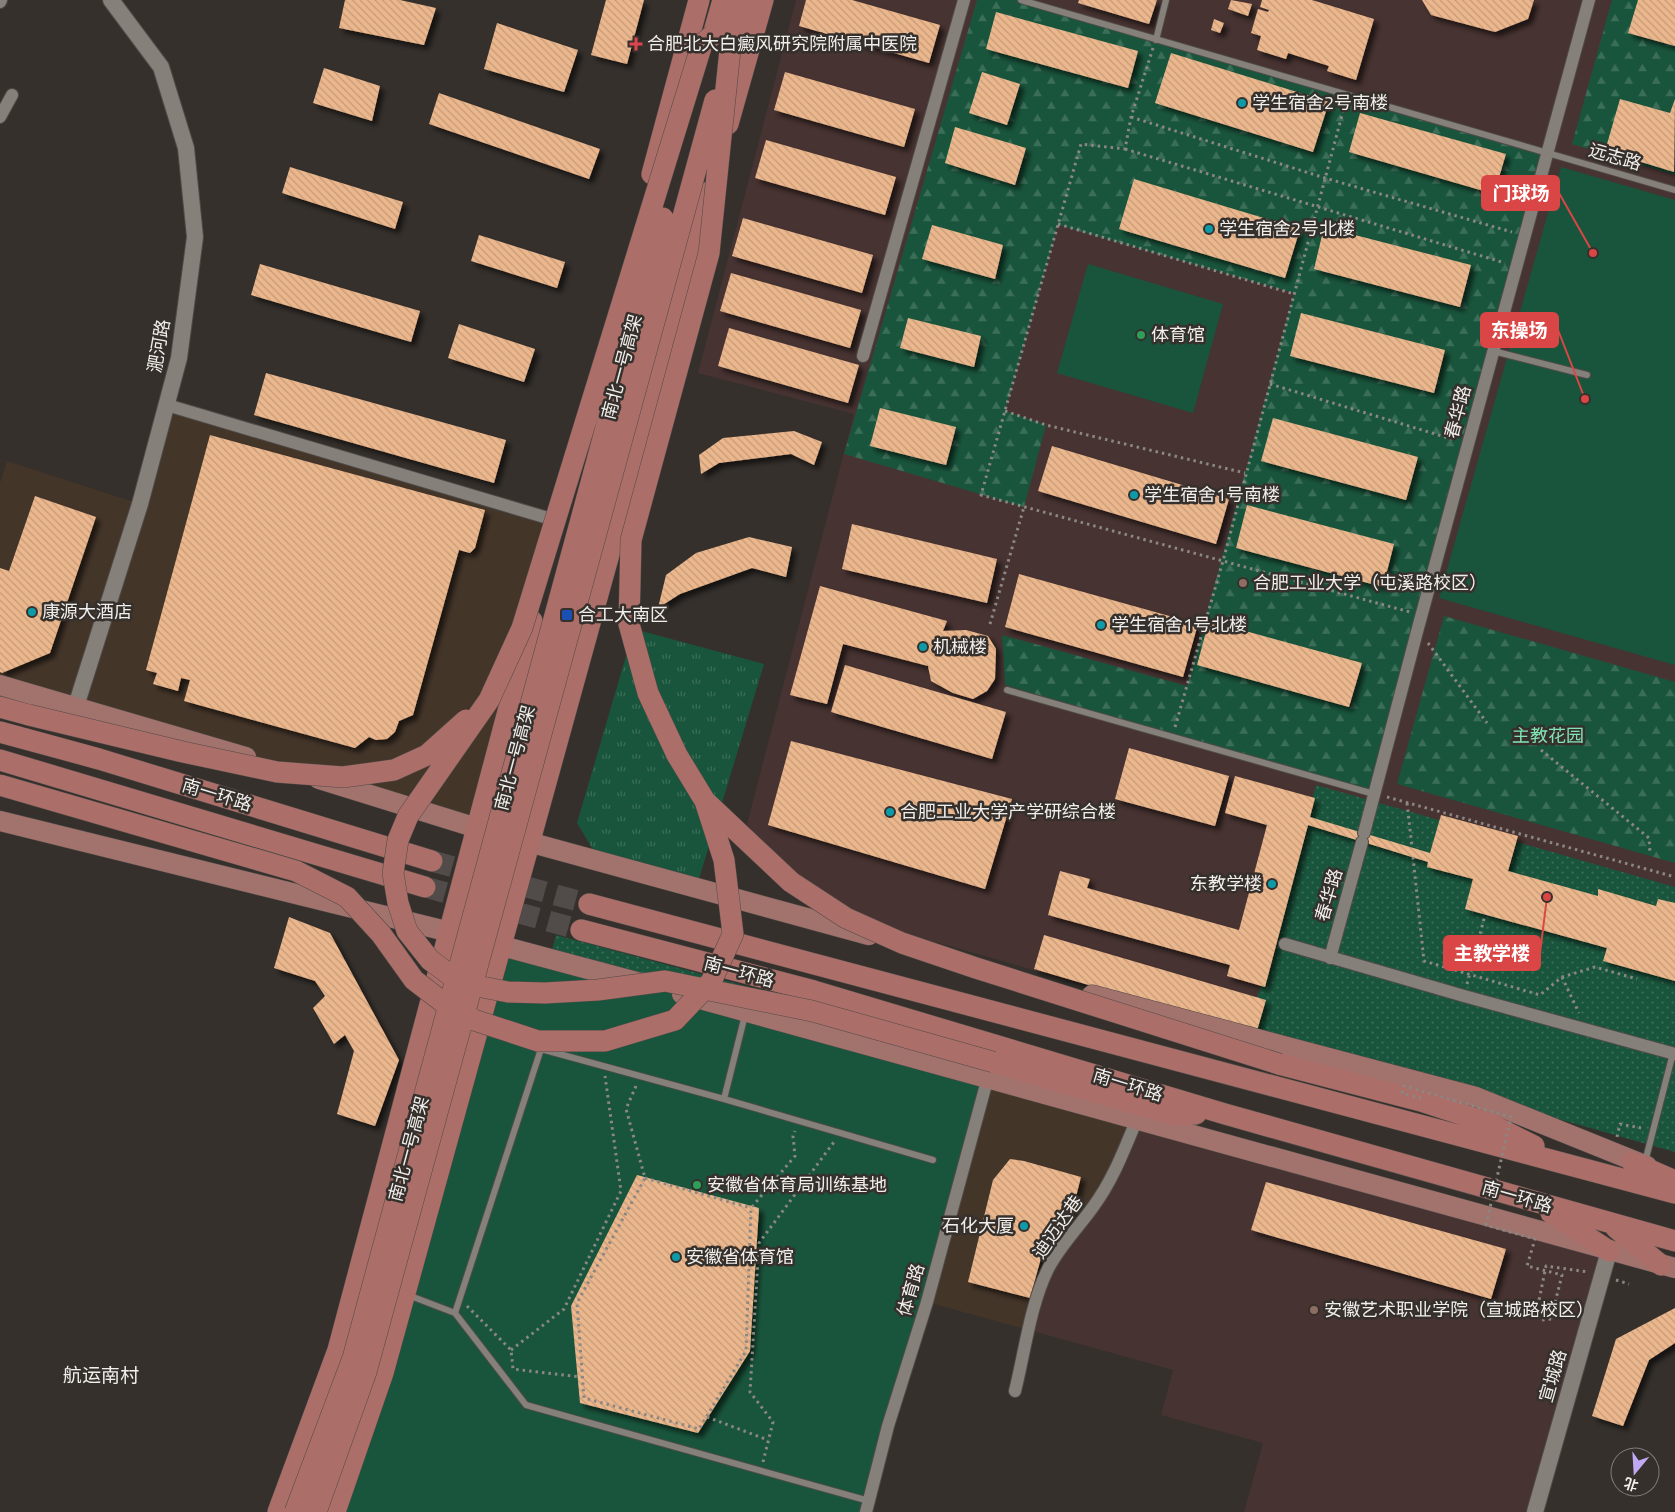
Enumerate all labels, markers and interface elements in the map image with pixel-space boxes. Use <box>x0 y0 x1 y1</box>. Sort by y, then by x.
place label: 合肥北大白癜风研究院附属中医院 <box>647 30 917 57</box>
marker: 合肥北大白癜风研究院附属中医院 <box>629 37 643 51</box>
place label: 学生宿舍2号南楼 <box>1252 89 1388 116</box>
marker: 学生宿舍2号南楼 <box>1236 97 1248 109</box>
street label: 远志路 <box>1585 136 1645 177</box>
callout: 门球场 <box>1482 176 1559 210</box>
text: 门球场 <box>1492 178 1550 207</box>
place label: 学生宿舍2号北楼 <box>1219 215 1355 242</box>
marker: 学生宿舍2号北楼 <box>1203 223 1215 235</box>
street label: 南北一号高架 <box>595 311 649 423</box>
callout: 东操场 <box>1481 313 1558 347</box>
text: 东操场 <box>1490 315 1548 344</box>
street label: 淝河路 <box>141 317 176 375</box>
place label: 体育馆 <box>1151 321 1205 348</box>
marker: 体育馆 <box>1135 329 1147 341</box>
street label: 春华路 <box>1437 382 1478 441</box>
place label: 学生宿舍1号南楼 <box>1144 481 1280 508</box>
marker: 学生宿舍1号南楼 <box>1128 489 1140 501</box>
place label: 合肥工业大学（屯溪路校区） <box>1253 569 1487 596</box>
marker: 合肥工业大学（屯溪路校区） <box>1237 577 1249 589</box>
place label: 康源大酒店 <box>42 598 132 625</box>
place label: 合工大南区 <box>578 601 668 628</box>
marker: 康源大酒店 <box>26 606 38 618</box>
marker: 合工大南区 <box>560 608 574 622</box>
place label: 学生宿舍1号北楼 <box>1111 611 1247 638</box>
marker: 学生宿舍1号北楼 <box>1095 619 1107 631</box>
place label: 机械楼 <box>933 633 987 660</box>
marker: 机械楼 <box>917 641 929 653</box>
street label: 南北一号高架 <box>488 702 542 814</box>
park label: 主教花园 <box>1512 722 1584 749</box>
street label: 南一环路 <box>179 771 256 818</box>
place label: 合肥工业大学产学研综合楼 <box>900 798 1116 825</box>
marker: 合肥工业大学产学研综合楼 <box>884 806 896 818</box>
street label: 春华路 <box>1308 865 1349 925</box>
place label: 东教学楼 <box>1190 870 1262 897</box>
marker: 东教学楼 <box>1266 878 1278 890</box>
callout: 主教学楼 <box>1444 936 1540 970</box>
text: 主教学楼 <box>1454 938 1530 967</box>
street label: 南一环路 <box>701 949 777 994</box>
street label: 南一环路 <box>1090 1061 1167 1108</box>
street label: 南北一号高架 <box>382 1093 436 1205</box>
place label: 安徽省体育局训练基地 <box>707 1171 887 1198</box>
street label: 南一环路 <box>1479 1174 1555 1219</box>
marker: 安徽省体育局训练基地 <box>691 1179 703 1191</box>
street label: 迪迈达巷 <box>1026 1189 1089 1264</box>
place label: 石化大厦 <box>942 1212 1014 1239</box>
marker: 石化大厦 <box>1018 1220 1030 1232</box>
place label: 安徽省体育馆 <box>686 1243 794 1270</box>
marker: 安徽省体育馆 <box>670 1251 682 1263</box>
street label: 体育路 <box>890 1260 931 1320</box>
place label: 安徽艺术职业学院（宣城路校区） <box>1324 1296 1594 1323</box>
marker: 安徽艺术职业学院（宣城路校区） <box>1308 1304 1320 1316</box>
street label: 宣城路 <box>1532 1346 1573 1406</box>
district label: 航运南村 <box>63 1360 139 1389</box>
north arrow <box>1610 1447 1660 1497</box>
text: 北 <box>1621 1473 1641 1497</box>

